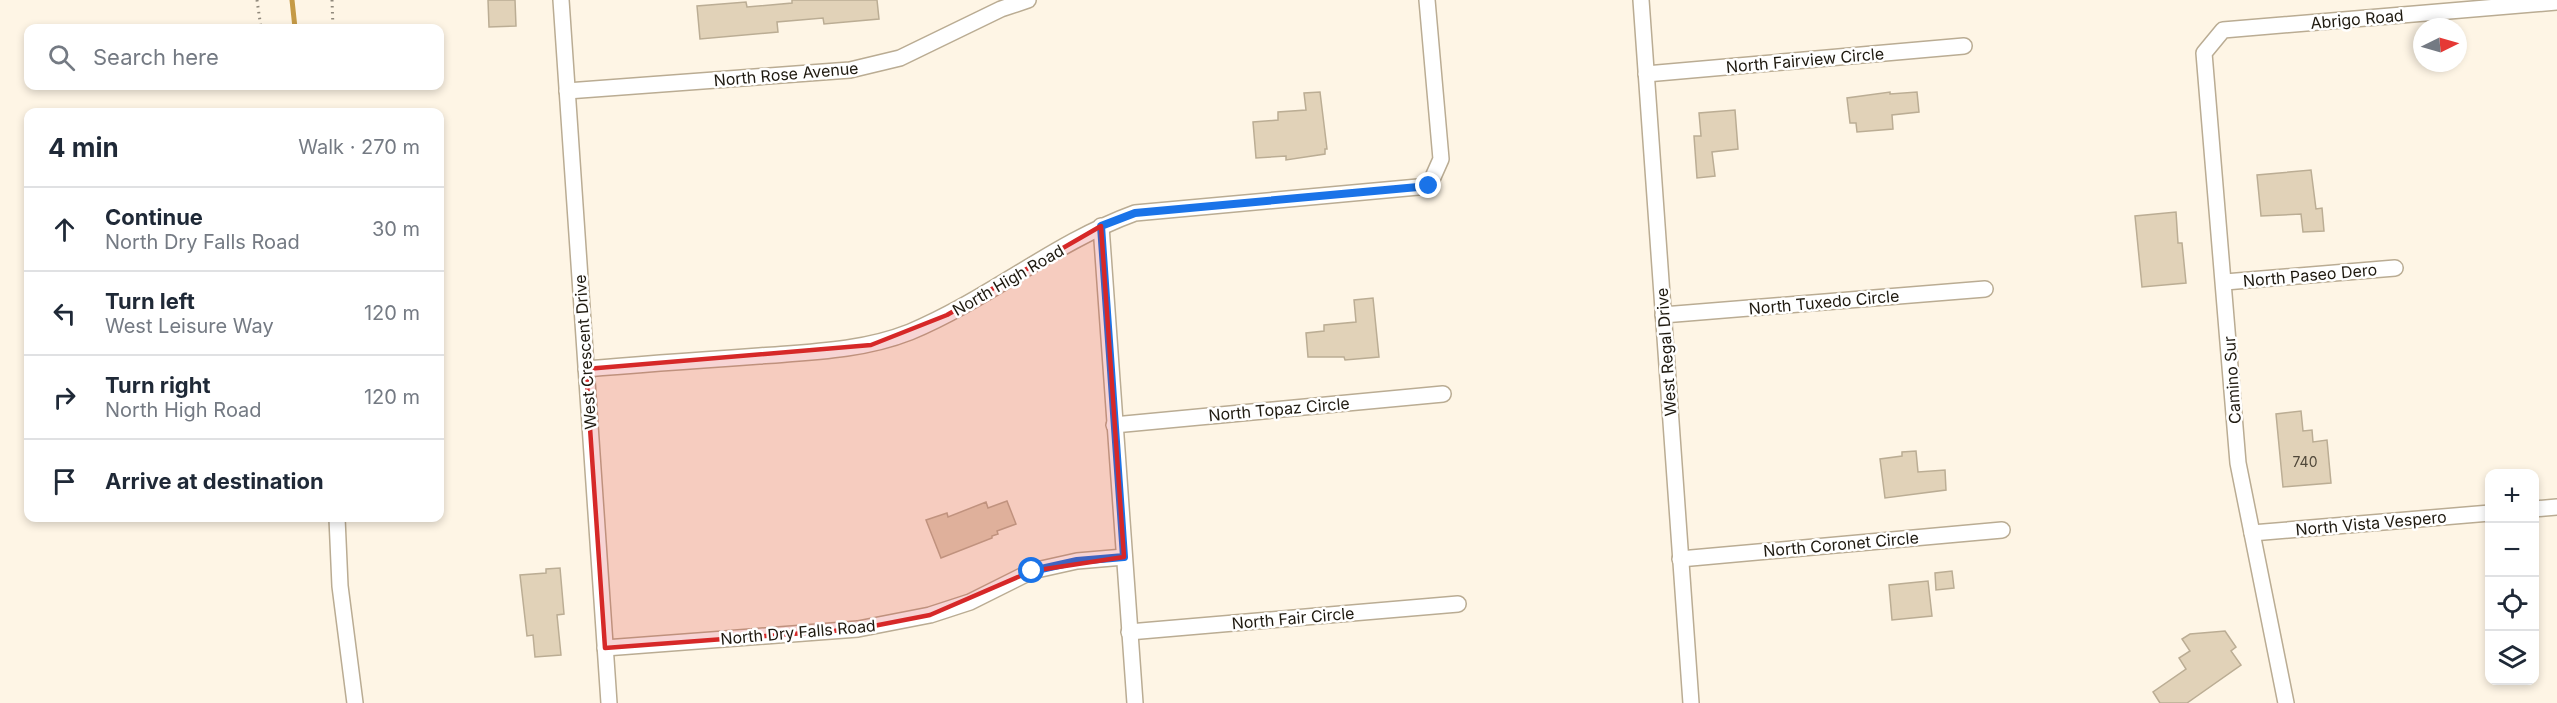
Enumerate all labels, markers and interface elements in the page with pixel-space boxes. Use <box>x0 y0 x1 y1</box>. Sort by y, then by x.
street label: Abrigo Road <box>2310 5 2404 33</box>
north arrow <box>2413 18 2467 72</box>
search box <box>24 24 444 90</box>
icon: search <box>45 41 78 74</box>
street label: North Fairview Circle <box>1725 43 1885 77</box>
text: Search here <box>93 44 219 70</box>
street label: North Rose Avenue <box>713 58 859 90</box>
text: 4 min <box>48 132 119 163</box>
text: Walk · 270 m <box>298 135 420 159</box>
route end <box>1415 172 1441 198</box>
text: Continue <box>105 204 203 230</box>
icon: ahead <box>48 213 81 246</box>
text: 30 m <box>372 217 420 241</box>
text: North Dry Falls Road <box>105 230 300 254</box>
street label: North High Road <box>949 240 1067 320</box>
street label: North Paseo Dero <box>2242 259 2378 291</box>
street label: West Crescent Drive <box>570 274 600 430</box>
street label: North Tuxedo Circle <box>1748 285 1900 319</box>
street label: West Regal Drive <box>1652 287 1680 417</box>
text: Turn left <box>105 288 195 314</box>
icon: left <box>48 297 81 330</box>
text: 120 m <box>364 301 420 325</box>
text: West Leisure Way <box>105 314 274 338</box>
street label: Camino Sur <box>2219 335 2245 425</box>
text: Turn right <box>105 372 211 398</box>
icon: right <box>48 381 81 414</box>
text: 120 m <box>364 385 420 409</box>
street label: North Topaz Circle <box>1208 393 1350 425</box>
text: North High Road <box>105 398 262 422</box>
house number: 740 <box>2293 453 2318 470</box>
icon: arrive <box>48 465 81 498</box>
text: Arrive at destination <box>105 468 324 494</box>
map controls <box>2485 469 2539 685</box>
button: + <box>2485 469 2539 523</box>
street label: North Vista Vespero <box>2295 506 2447 540</box>
button: − <box>2485 523 2539 577</box>
street label: North Coronet Circle <box>1762 527 1920 561</box>
route start <box>1018 557 1044 583</box>
button: locate <box>2485 577 2539 631</box>
street label: North Fair Circle <box>1231 603 1355 633</box>
street label: North Dry Falls Road <box>720 615 876 649</box>
button: layers <box>2485 631 2539 685</box>

